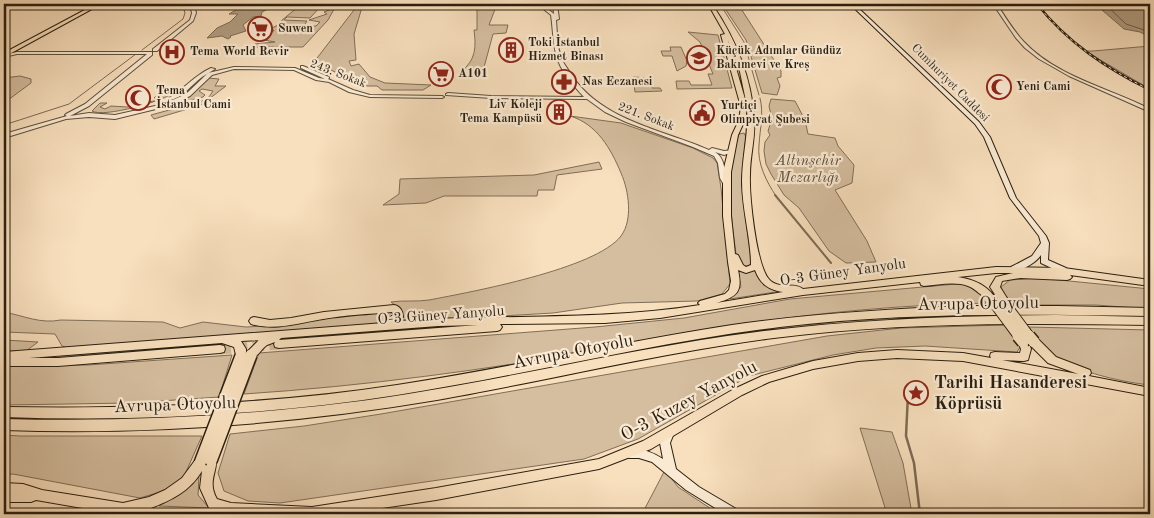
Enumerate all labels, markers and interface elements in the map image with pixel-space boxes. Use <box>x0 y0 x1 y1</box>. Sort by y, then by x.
supermarket icon: Suwen <box>247 16 273 42</box>
place label: Suwen <box>278 23 313 35</box>
place label: Toki İstanbul Hizmet Binası <box>528 34 604 63</box>
building icon: Toki İstanbul Hizmet Binası <box>498 37 524 63</box>
hospital icon: Tema World Revir <box>159 39 185 65</box>
street label: Cumhuriyet Caddesi <box>909 42 991 124</box>
school or university icon: Küçük Adımlar Gündüz Bakımevi ve Kreş <box>686 45 712 71</box>
place label: Küçük Adımlar Gündüz Bakımevi ve Kreş <box>716 45 841 71</box>
place label: Tema World Revir <box>190 46 289 58</box>
street label: 243. Sokak <box>308 58 368 90</box>
supermarket icon: A101 <box>428 61 454 87</box>
place label: A101 <box>458 68 488 80</box>
pharmacy icon: Nas Eczanesi <box>551 69 577 95</box>
mosque icon: Yeni Cami <box>986 74 1012 100</box>
place label: Nas Eczanesi <box>582 76 653 88</box>
place label: Yeni Cami <box>1016 81 1071 93</box>
mosque icon: Tema İstanbul Cami <box>125 85 151 111</box>
place label: Tema İstanbul Cami <box>156 85 231 111</box>
place label: Liv Koleji Tema Kampüsü <box>460 99 542 125</box>
building icon: Liv Koleji Tema Kampüsü <box>546 99 572 125</box>
public building icon: Yurtiçi Olimpiyat Şubesi <box>689 100 715 126</box>
place label: Yurtiçi Olimpiyat Şubesi <box>720 100 810 126</box>
street label: 221. Sokak <box>616 101 676 133</box>
park label: Altınşehir Mezarlığı <box>774 154 841 186</box>
street label: O-3 Güney Yanyolu <box>779 257 907 289</box>
street label: Avrupa Otoyolu <box>917 294 1040 314</box>
street label: O-3 Güney Yanyolu <box>377 304 505 328</box>
street label: Avrupa Otoyolu <box>511 331 635 373</box>
street label: O-3 Kuzey Yanyolu <box>618 357 760 444</box>
place label: Tarihi Hasanderesi Köprüsü <box>934 374 1087 413</box>
place icon: Tarihi Hasanderesi Köprüsü <box>903 380 929 406</box>
street label: Avrupa Otoyolu <box>114 394 237 416</box>

